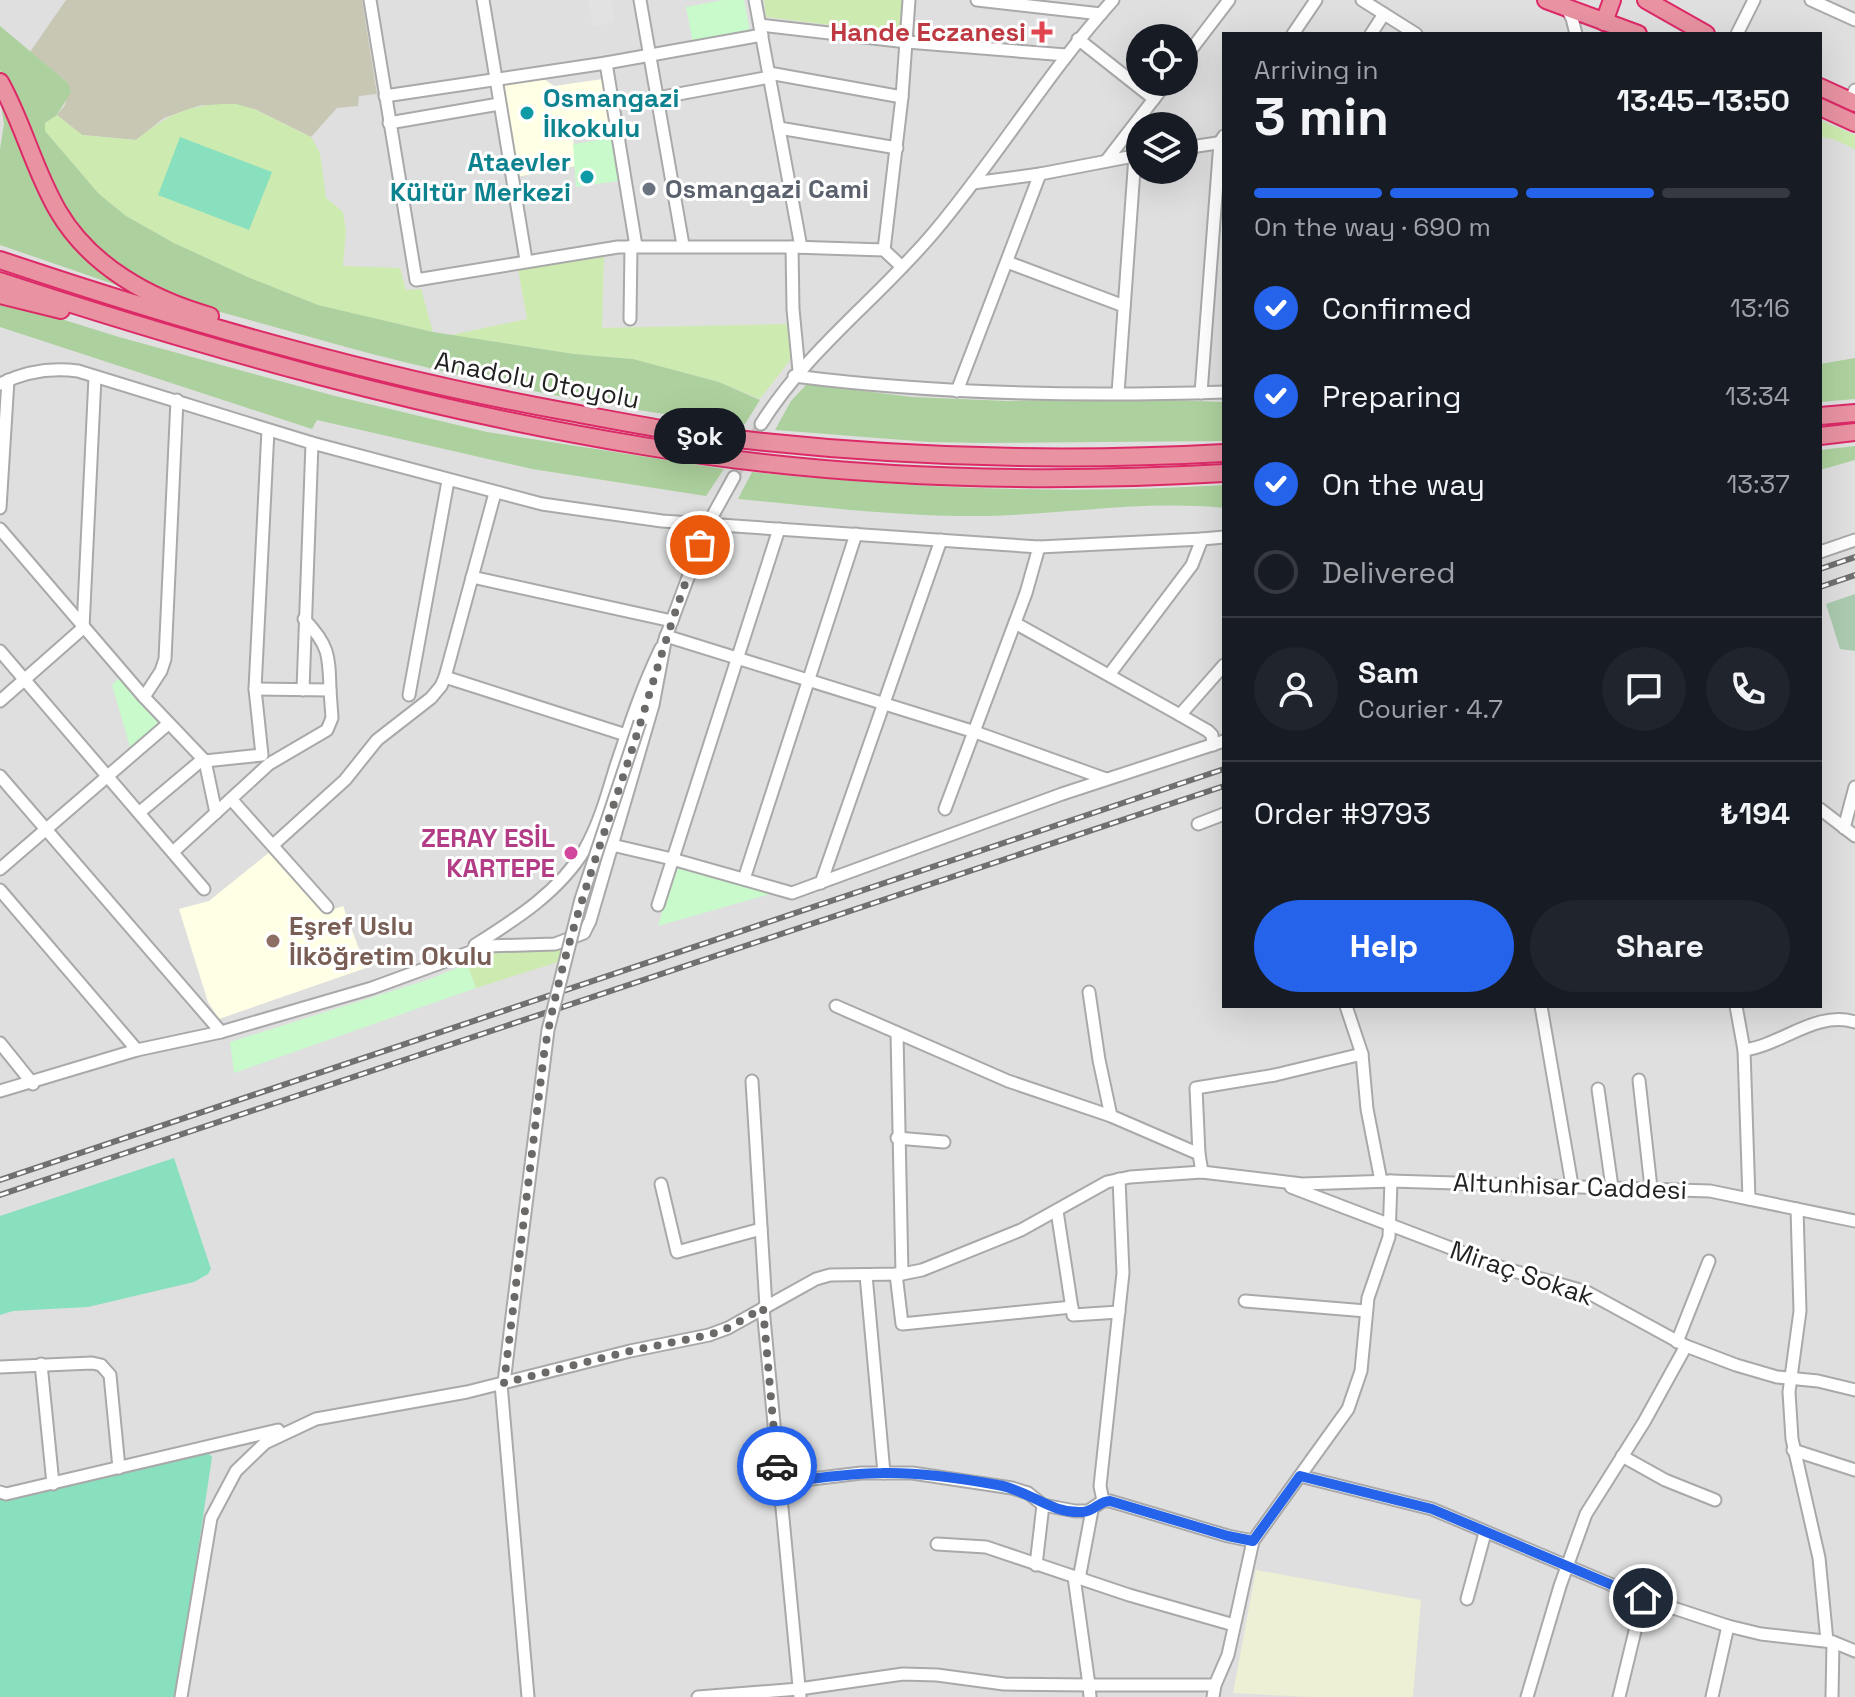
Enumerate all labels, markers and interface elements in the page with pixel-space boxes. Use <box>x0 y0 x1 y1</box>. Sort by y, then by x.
place label: Hande Eczanesi <box>830 15 1026 49</box>
marker: Hande Eczanesi <box>1033 23 1051 41</box>
map controls <box>1126 24 1198 184</box>
button: locate <box>1126 24 1198 96</box>
text: Arriving in <box>1254 53 1378 87</box>
place label: Osmangazi İlkokulu <box>543 81 679 145</box>
text: 13:45–13:50 <box>1616 81 1790 120</box>
text: 3 min <box>1254 84 1389 150</box>
marker: Osmangazi İlkokulu <box>518 104 536 122</box>
button: layers <box>1126 112 1198 184</box>
place label: Ataevler Kültür Merkezi <box>390 145 571 209</box>
marker: Ataevler Kültür Merkezi <box>578 168 596 186</box>
place label: Osmangazi Cami <box>665 172 869 206</box>
marker: Osmangazi Cami <box>640 180 658 198</box>
text: On the way · 690 m <box>1254 210 1491 244</box>
icon: check <box>1254 286 1298 330</box>
text: Confirmed <box>1322 289 1472 328</box>
text: 13:16 <box>1730 291 1790 325</box>
street label: Anadolu Otoyolu <box>432 343 642 417</box>
icon: check <box>1254 374 1298 418</box>
text: Preparing <box>1322 377 1461 416</box>
text: 13:34 <box>1725 379 1790 413</box>
callout: Şok <box>654 409 746 465</box>
text: Şok <box>677 419 723 453</box>
icon: check <box>1254 462 1298 506</box>
text: On the way <box>1322 465 1485 504</box>
text: 13:37 <box>1726 467 1790 501</box>
pin <box>666 511 734 579</box>
icon: bag <box>678 523 722 567</box>
text: Delivered <box>1322 553 1456 592</box>
button: person <box>1254 647 1338 731</box>
button: chat <box>1602 647 1686 731</box>
button: phone <box>1706 647 1790 731</box>
text: Sam <box>1358 653 1419 692</box>
text: Courier · 4.7 <box>1358 692 1503 726</box>
text: Order #9793 <box>1254 794 1431 833</box>
text: ₺194 <box>1720 794 1790 833</box>
place label: ZERAY ESİL KARTEPE <box>421 821 555 885</box>
marker: ZERAY ESİL KARTEPE <box>562 844 580 862</box>
button: Help <box>1254 900 1514 992</box>
button: Share <box>1530 900 1790 992</box>
place label: Eşref Uslu İlköğretim Okulu <box>289 909 492 973</box>
marker: Eşref Uslu İlköğretim Okulu <box>264 932 282 950</box>
street label: Altunhisar Caddesi <box>1452 1165 1688 1207</box>
street label: Miraç Sokak <box>1446 1233 1598 1313</box>
courier <box>737 1426 817 1506</box>
icon: car <box>755 1444 799 1488</box>
pin <box>1609 1564 1677 1632</box>
icon: home <box>1621 1576 1665 1620</box>

